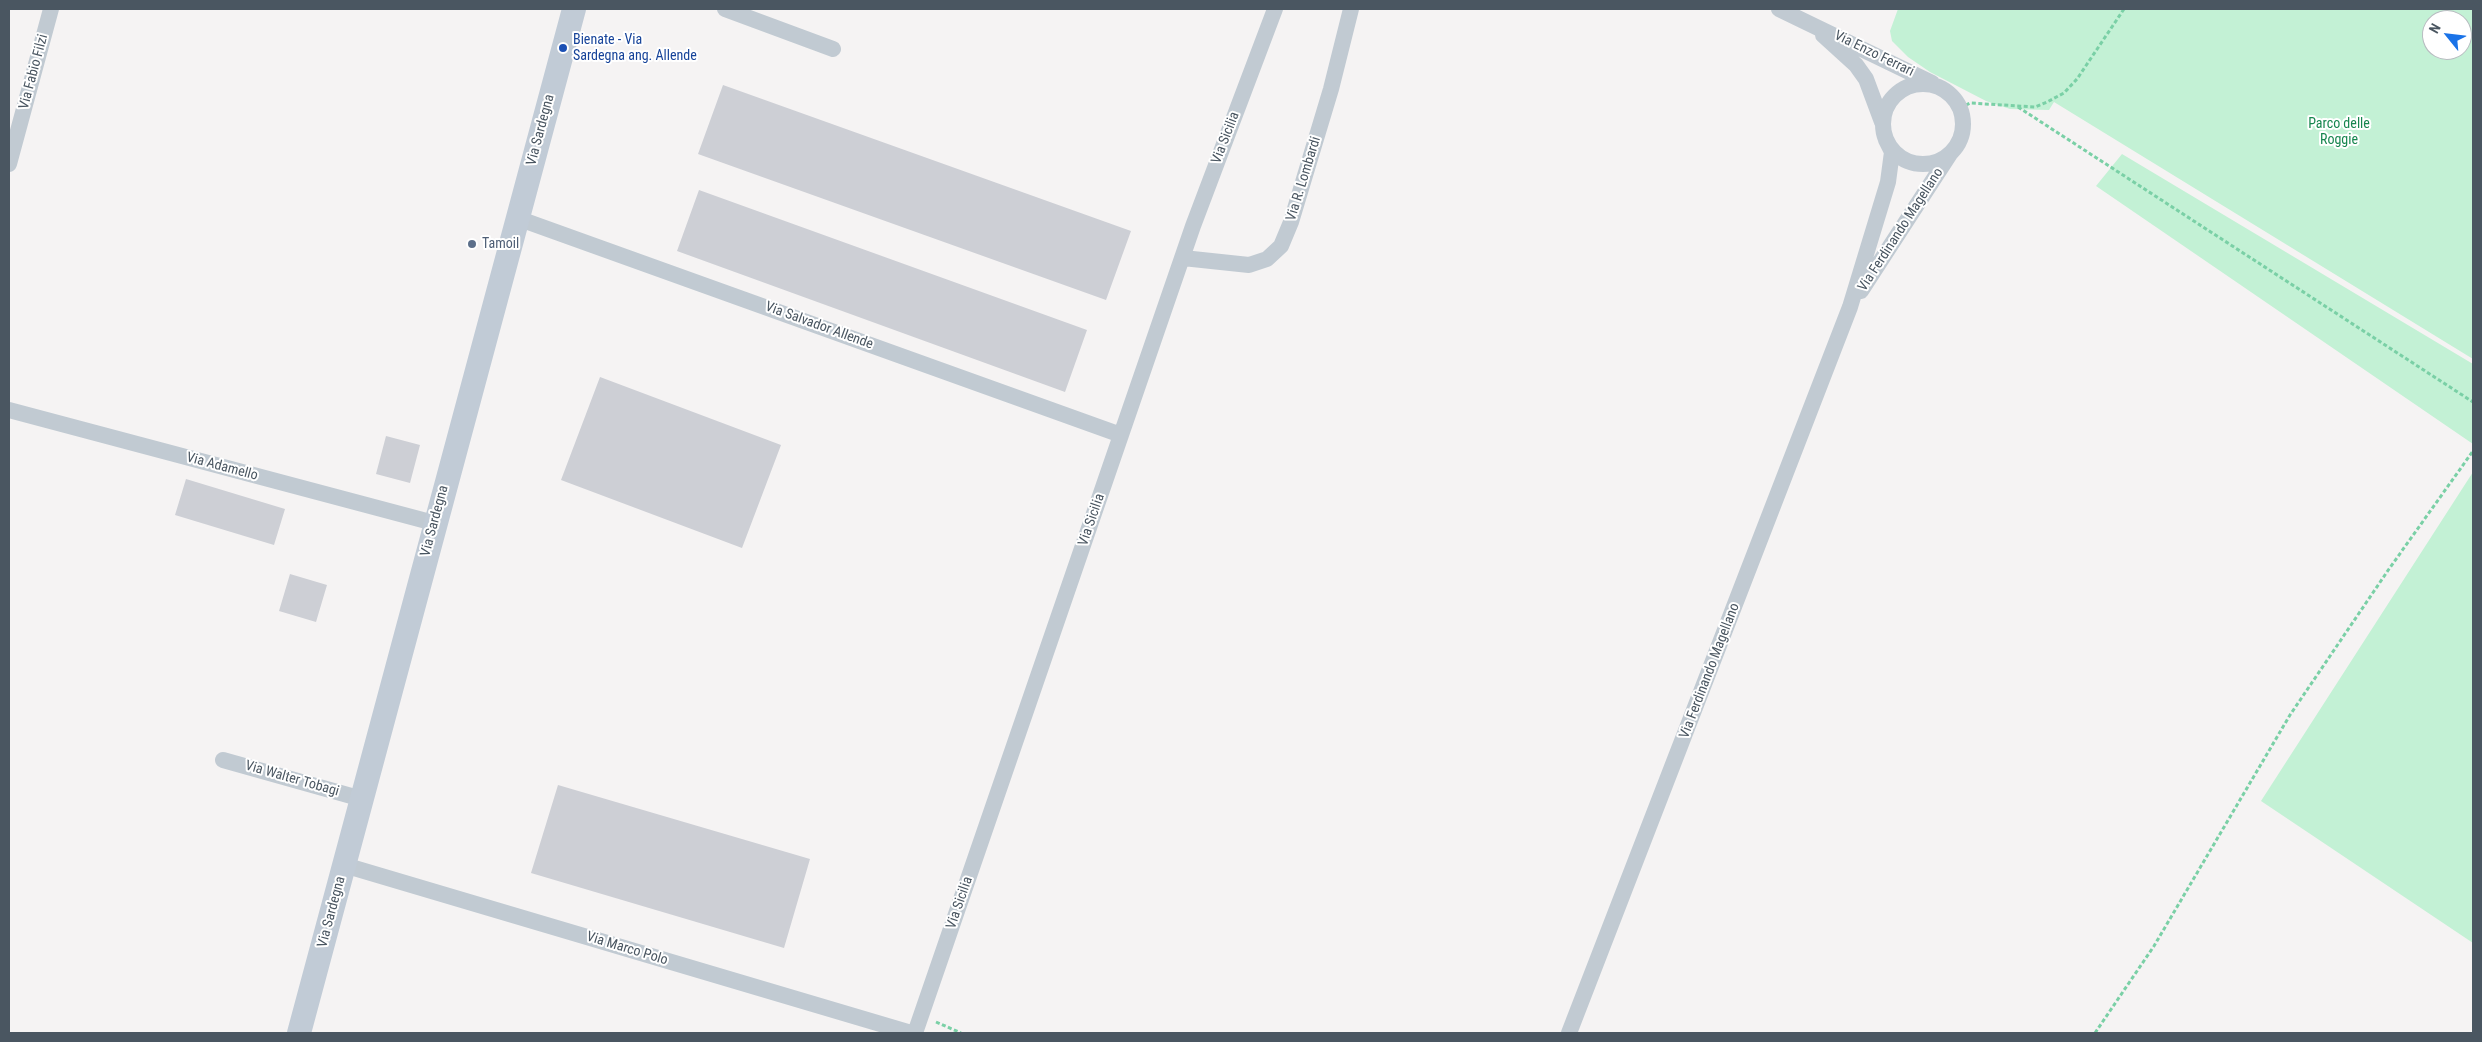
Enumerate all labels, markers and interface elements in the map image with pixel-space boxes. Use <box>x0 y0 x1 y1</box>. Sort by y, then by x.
north arrow <box>2422 10 2472 60</box>
text: N <box>2426 21 2444 36</box>
street label: Via Enzo Ferrari <box>1831 27 1917 81</box>
place label: Bienate - Via Sardegna ang. Allende <box>573 32 697 64</box>
street label: Via Fabio Filzi <box>16 33 52 111</box>
marker: Bienate - Via Sardegna ang. Allende <box>557 42 569 54</box>
street label: Via Sardegna <box>523 93 559 167</box>
street label: Via Sicilia <box>1208 110 1244 166</box>
park label: Parco delle Roggie <box>2308 116 2370 148</box>
street label: Via R. Lombardi <box>1283 135 1325 223</box>
street label: Via Ferdinando Magellano <box>1855 165 1947 295</box>
place label: Tamoil <box>482 236 519 252</box>
marker: Tamoil <box>466 238 478 250</box>
street label: Via Salvador Allende <box>763 299 875 353</box>
street label: Via Adamello <box>184 449 260 485</box>
street label: Via Sardegna <box>417 484 453 558</box>
street label: Via Sicilia <box>1075 492 1109 548</box>
street label: Via Ferdinando Magellano <box>1676 601 1744 741</box>
street label: Via Walter Tobagi <box>243 758 341 800</box>
street label: Via Sardegna <box>314 875 350 949</box>
street label: Via Sicilia <box>943 875 977 931</box>
street label: Via Marco Polo <box>584 929 670 969</box>

